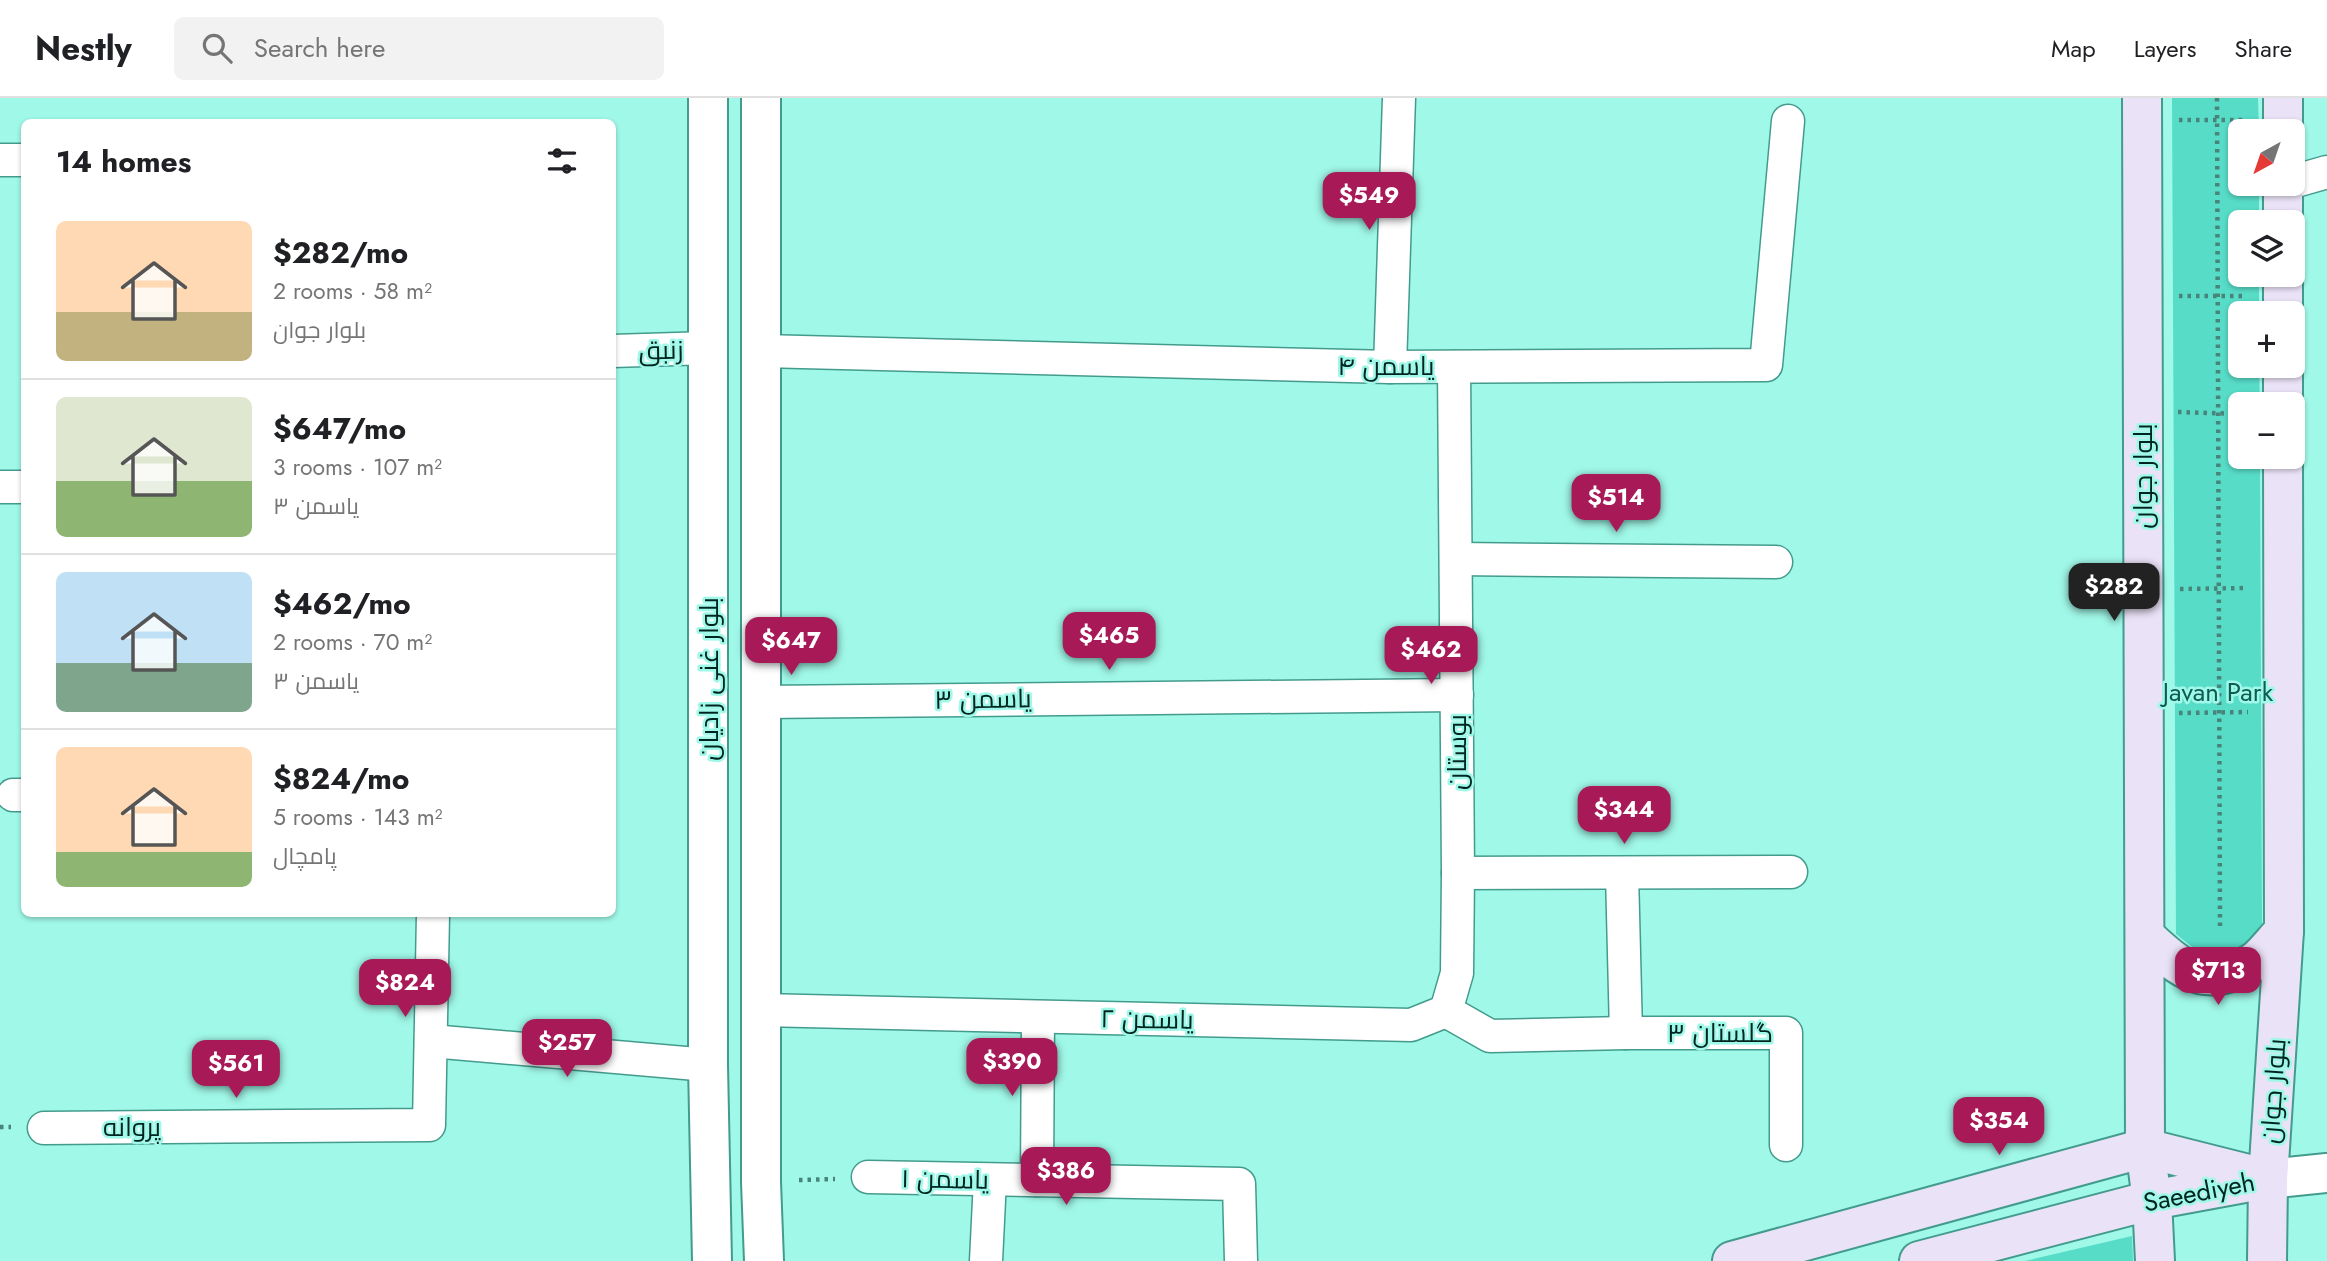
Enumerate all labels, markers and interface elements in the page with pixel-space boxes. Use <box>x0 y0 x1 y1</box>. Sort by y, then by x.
search box <box>174 17 664 80</box>
text: Nestly <box>35 25 132 72</box>
icon: search <box>198 29 236 67</box>
text: Search here <box>254 29 385 67</box>
text: Map <box>2051 31 2096 66</box>
text: Layers <box>2134 31 2196 66</box>
text: Share <box>2234 31 2292 66</box>
north arrow <box>2228 119 2305 196</box>
map controls <box>2228 119 2305 469</box>
text: 14 homes <box>56 140 191 183</box>
icon: filters <box>543 142 581 180</box>
pin: $549 <box>1328 172 1410 232</box>
text: $549 <box>1339 178 1399 212</box>
button: layers <box>2228 210 2305 287</box>
text: $282/mo <box>273 231 408 274</box>
icon: home <box>112 249 196 333</box>
text: 2 rooms · 58 m² <box>273 274 432 308</box>
button: + <box>2228 301 2305 378</box>
text: بلوار جوان <box>273 313 366 347</box>
street label: زنبق <box>638 331 684 369</box>
street label: یاسمن ۴ <box>1338 347 1435 385</box>
button: − <box>2228 392 2305 469</box>
text: $647/mo <box>273 407 406 450</box>
street label: بلوار جوان <box>2124 423 2162 529</box>
icon: home <box>112 425 196 509</box>
text: 3 rooms · 107 m² <box>273 450 442 484</box>
pin: $514 <box>1575 474 1657 534</box>
text: $514 <box>1588 480 1644 514</box>
text: یاسمن ۳ <box>273 489 359 523</box>
pin: $282 <box>2073 564 2155 623</box>
text: $282 <box>2085 569 2143 603</box>
text: $462/mo <box>273 582 411 625</box>
street label: بلوار غنی زادیان <box>690 597 728 761</box>
icon: home <box>112 600 196 684</box>
pin: $465 <box>1068 612 1150 672</box>
pin: $647 <box>750 618 832 677</box>
text: $465 <box>1079 618 1139 652</box>
text: $647 <box>761 623 821 657</box>
text: 2 rooms · 70 m² <box>273 625 432 659</box>
pin: $462 <box>1390 626 1472 686</box>
text: $462 <box>1401 632 1461 666</box>
text: یاسمن ۳ <box>273 664 359 698</box>
park label: Javan Park <box>2160 673 2274 711</box>
street label: یاسمن ۳ <box>934 679 1032 719</box>
street label: بوستان <box>1438 714 1476 790</box>
text: $824/mo <box>273 757 410 800</box>
icon: home <box>112 775 196 859</box>
pin: $344 <box>1583 786 1665 846</box>
text: $344 <box>1594 792 1654 826</box>
text: 5 rooms · 143 m² <box>273 800 443 834</box>
text: پامچال <box>273 839 337 873</box>
pin: $713 <box>2177 948 2259 1007</box>
text: $713 <box>2191 953 2245 987</box>
pin: $824 <box>364 960 446 1019</box>
text: $824 <box>375 965 435 999</box>
street label: یاسمن ۲ <box>1100 999 1194 1039</box>
street label: گلستان ۳ <box>1667 1014 1773 1052</box>
pin: $257 <box>526 1020 608 1079</box>
text: $257 <box>538 1025 596 1059</box>
street label: بلوار جوان <box>2250 1037 2296 1145</box>
pin: $390 <box>971 1038 1053 1098</box>
pin: $561 <box>195 1040 277 1100</box>
text: $390 <box>982 1044 1042 1078</box>
text: $561 <box>208 1046 264 1080</box>
pin: $354 <box>1958 1098 2040 1157</box>
text: $354 <box>1969 1103 2029 1137</box>
street label: پروانه <box>103 1108 161 1146</box>
pin: $386 <box>1025 1148 1107 1207</box>
text: $386 <box>1037 1153 1095 1187</box>
street label: یاسمن ۱ <box>901 1159 989 1199</box>
street label: Saeediyeh <box>2140 1163 2258 1221</box>

